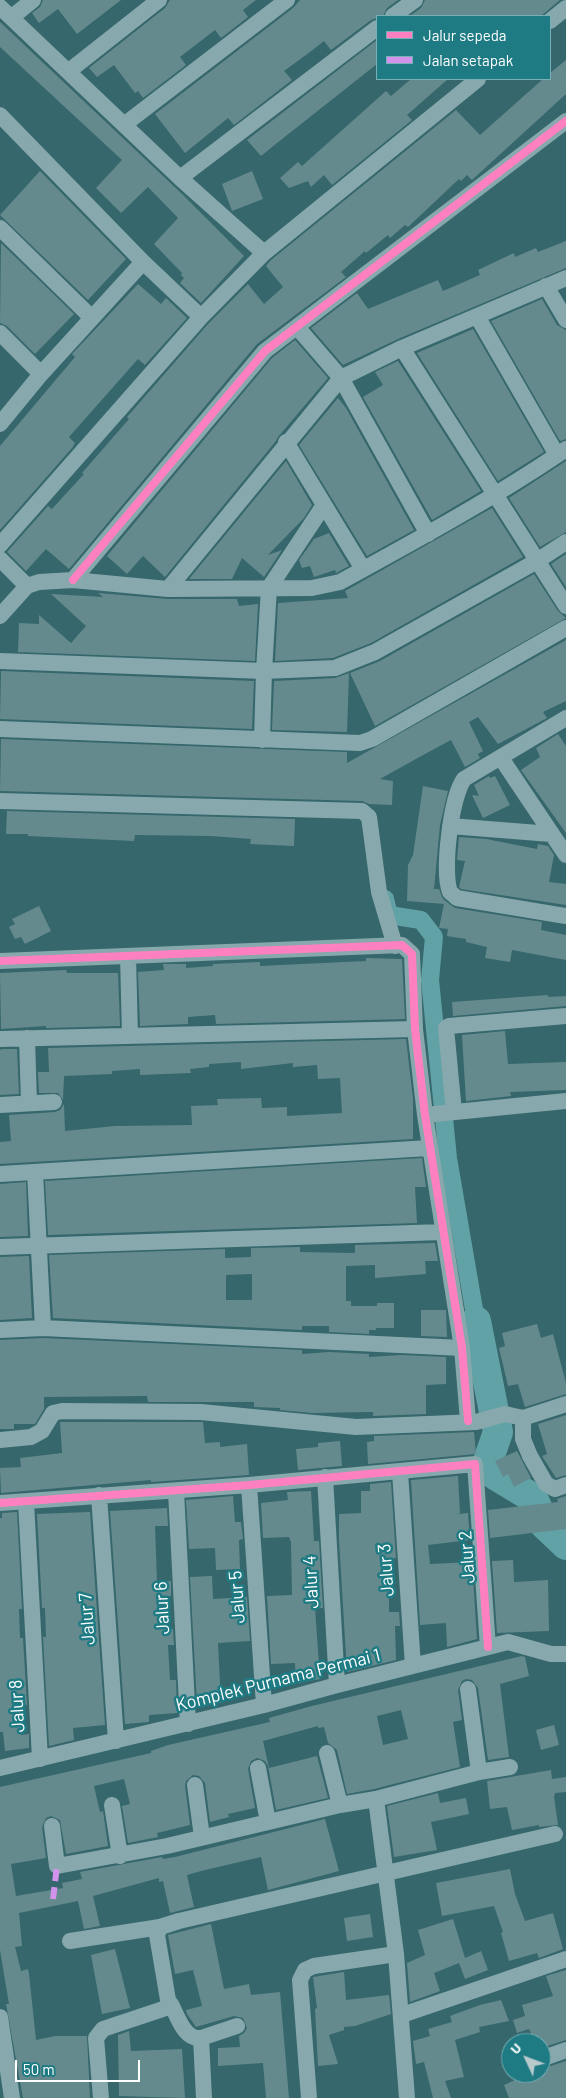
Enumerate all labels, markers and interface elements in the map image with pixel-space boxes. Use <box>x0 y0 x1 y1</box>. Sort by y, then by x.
legend <box>376 15 551 80</box>
text: Jalur sepeda <box>423 26 507 44</box>
text: Jalan setapak <box>423 51 513 69</box>
street label: Jalur 2 <box>454 1530 480 1584</box>
street label: Jalur 3 <box>373 1543 399 1597</box>
street label: Jalur 4 <box>299 1555 323 1609</box>
street label: Jalur 5 <box>224 1570 250 1624</box>
street label: Jalur 6 <box>150 1581 174 1635</box>
street label: Jalur 7 <box>74 1592 100 1646</box>
street label: Komplek Purnama Permai 1 <box>173 1644 383 1716</box>
street label: Jalur 8 <box>5 1679 29 1733</box>
north arrow <box>501 2033 551 2083</box>
text: U <box>506 2039 525 2057</box>
scale bar <box>18 2050 142 2082</box>
text: 50 m <box>23 2060 55 2078</box>

